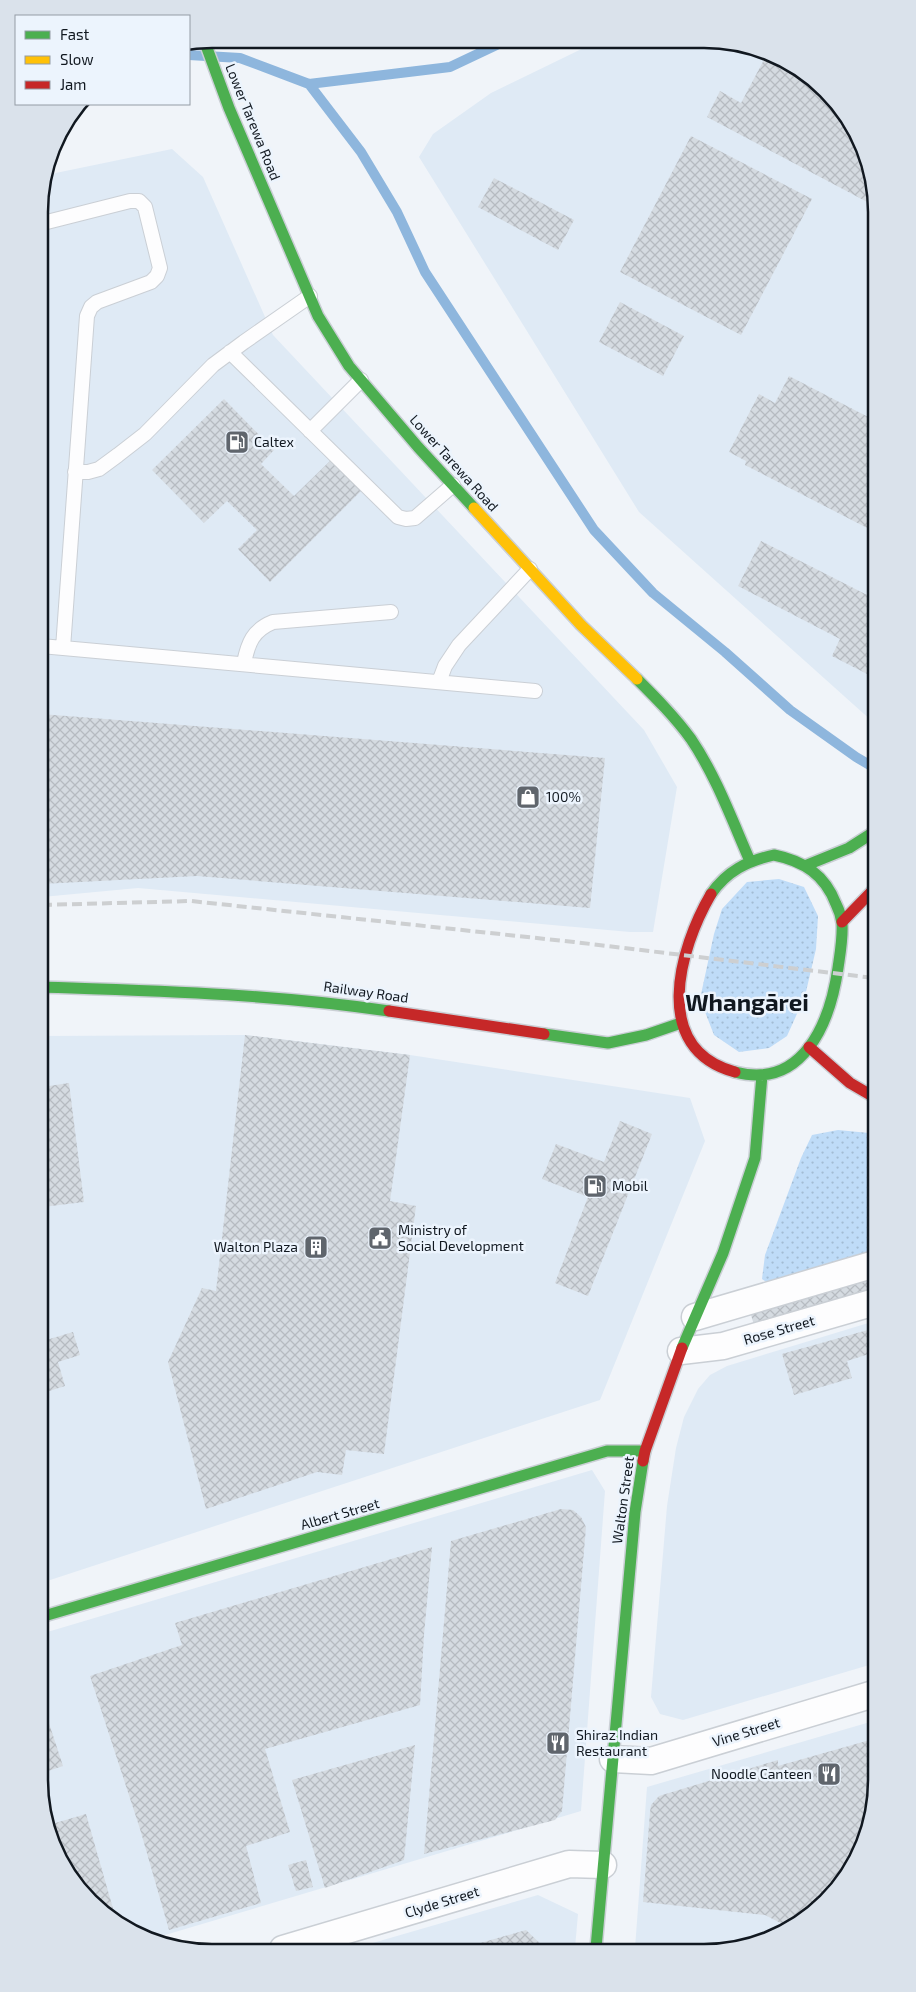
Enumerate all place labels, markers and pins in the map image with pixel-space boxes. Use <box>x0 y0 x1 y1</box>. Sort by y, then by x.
fuel station icon: Caltex <box>224 429 250 455</box>
place label: Caltex <box>254 433 295 450</box>
shop icon: 100% <box>515 784 541 810</box>
place label: 100% <box>546 788 581 805</box>
fuel station icon: Mobil <box>582 1173 608 1199</box>
place label: Mobil <box>612 1177 649 1194</box>
place label: Ministry of Social Development <box>398 1221 524 1254</box>
public building icon: Ministry of Social Development <box>367 1225 393 1251</box>
building icon: Walton Plaza <box>303 1234 329 1260</box>
place label: Walton Plaza <box>214 1238 298 1255</box>
place label: Shiraz Indian Restaurant <box>576 1726 658 1759</box>
restaurant icon: Shiraz Indian Restaurant <box>545 1730 571 1756</box>
restaurant icon: Noodle Canteen <box>816 1761 842 1787</box>
place label: Noodle Canteen <box>711 1765 812 1782</box>

